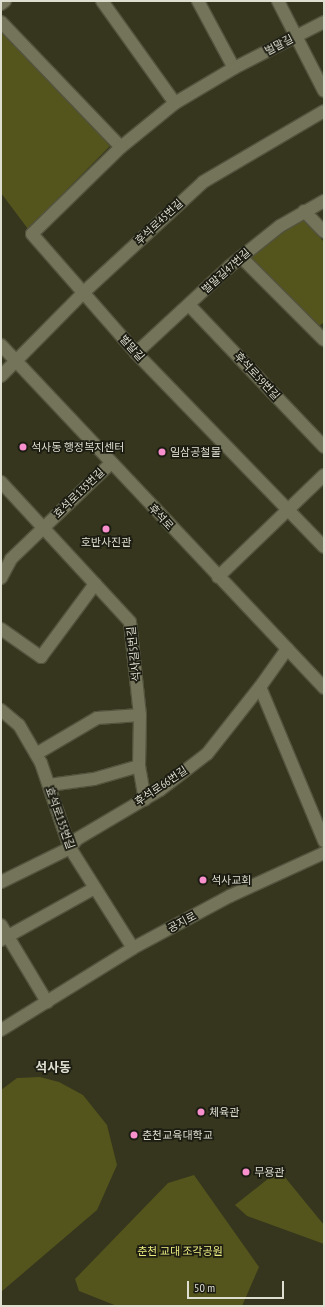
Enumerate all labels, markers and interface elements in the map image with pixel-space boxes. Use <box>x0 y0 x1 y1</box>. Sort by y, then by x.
street label: 벌말길 <box>262 32 296 58</box>
street label: 후석로45번길 <box>132 197 186 247</box>
street label: 벌말길47번길 <box>199 246 253 296</box>
street label: 벌말길 <box>117 332 147 364</box>
street label: 후석로59번길 <box>232 349 282 403</box>
place label: 석사동 행정복지센터 <box>31 440 124 454</box>
marker: 석사동 행정복지센터 <box>18 442 28 452</box>
place label: 일삼공철물 <box>170 445 221 459</box>
marker: 일삼공철물 <box>157 447 167 457</box>
street label: 효석로135번길 <box>51 466 107 520</box>
street label: 후석로 <box>146 501 176 533</box>
marker: 호반사진관 <box>101 524 111 534</box>
place label: 호반사진관 <box>81 535 131 549</box>
street label: 석사길5번길 <box>125 626 143 682</box>
street label: 후석로66번길 <box>132 764 190 808</box>
street label: 효석로135번길 <box>43 785 77 851</box>
place label: 석사교회 <box>211 873 251 887</box>
marker: 석사교회 <box>198 875 208 885</box>
street label: 공지로 <box>165 909 199 935</box>
district label: 석사동 <box>35 1060 71 1076</box>
place label: 체육관 <box>209 1105 239 1119</box>
marker: 체육관 <box>196 1107 206 1117</box>
place label: 춘천교육대학교 <box>142 1128 213 1142</box>
marker: 춘천교육대학교 <box>129 1130 139 1140</box>
place label: 무용관 <box>254 1165 284 1179</box>
marker: 무용관 <box>241 1167 251 1177</box>
park label: 춘천 교대 조각공원 <box>137 1244 223 1258</box>
scale bar <box>189 1273 286 1299</box>
text: 50 m <box>194 1280 215 1295</box>

